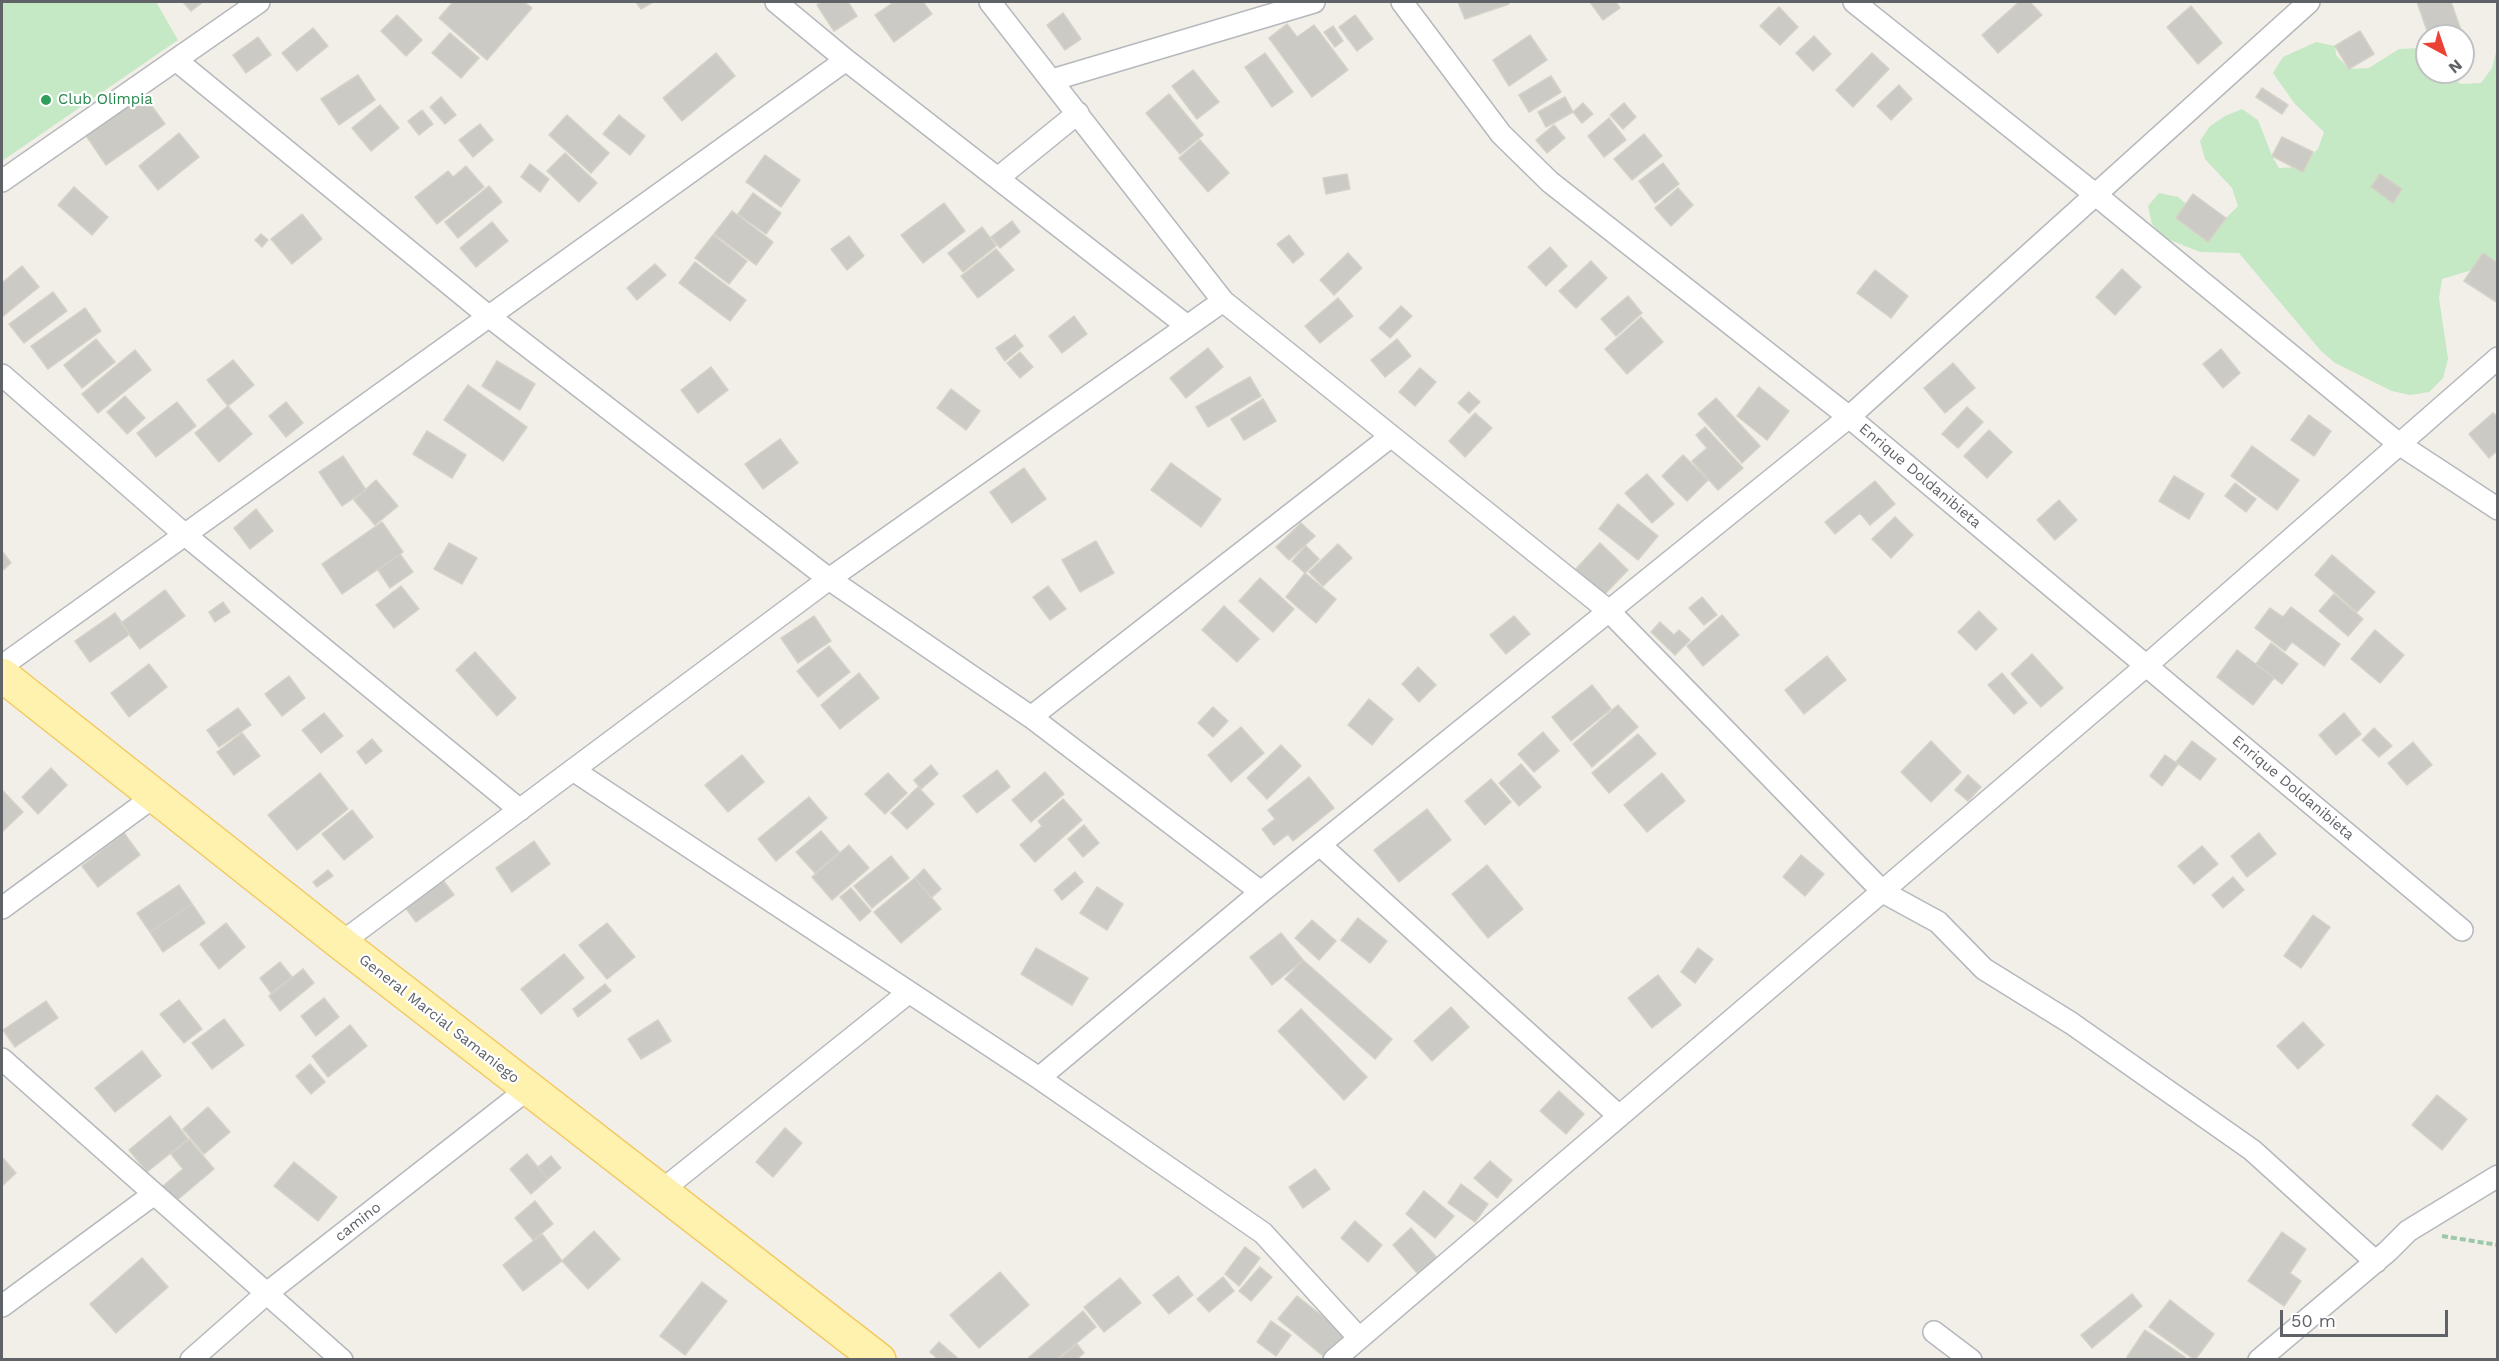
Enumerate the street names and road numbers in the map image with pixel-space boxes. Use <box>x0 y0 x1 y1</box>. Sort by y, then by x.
street label: Enrique Doldanibieta <box>1855 420 1985 532</box>
street label: Enrique Doldanibieta <box>2228 732 2358 844</box>
street label: General Marcial Samaniego <box>355 951 523 1087</box>
street label: camino <box>331 1198 385 1246</box>

